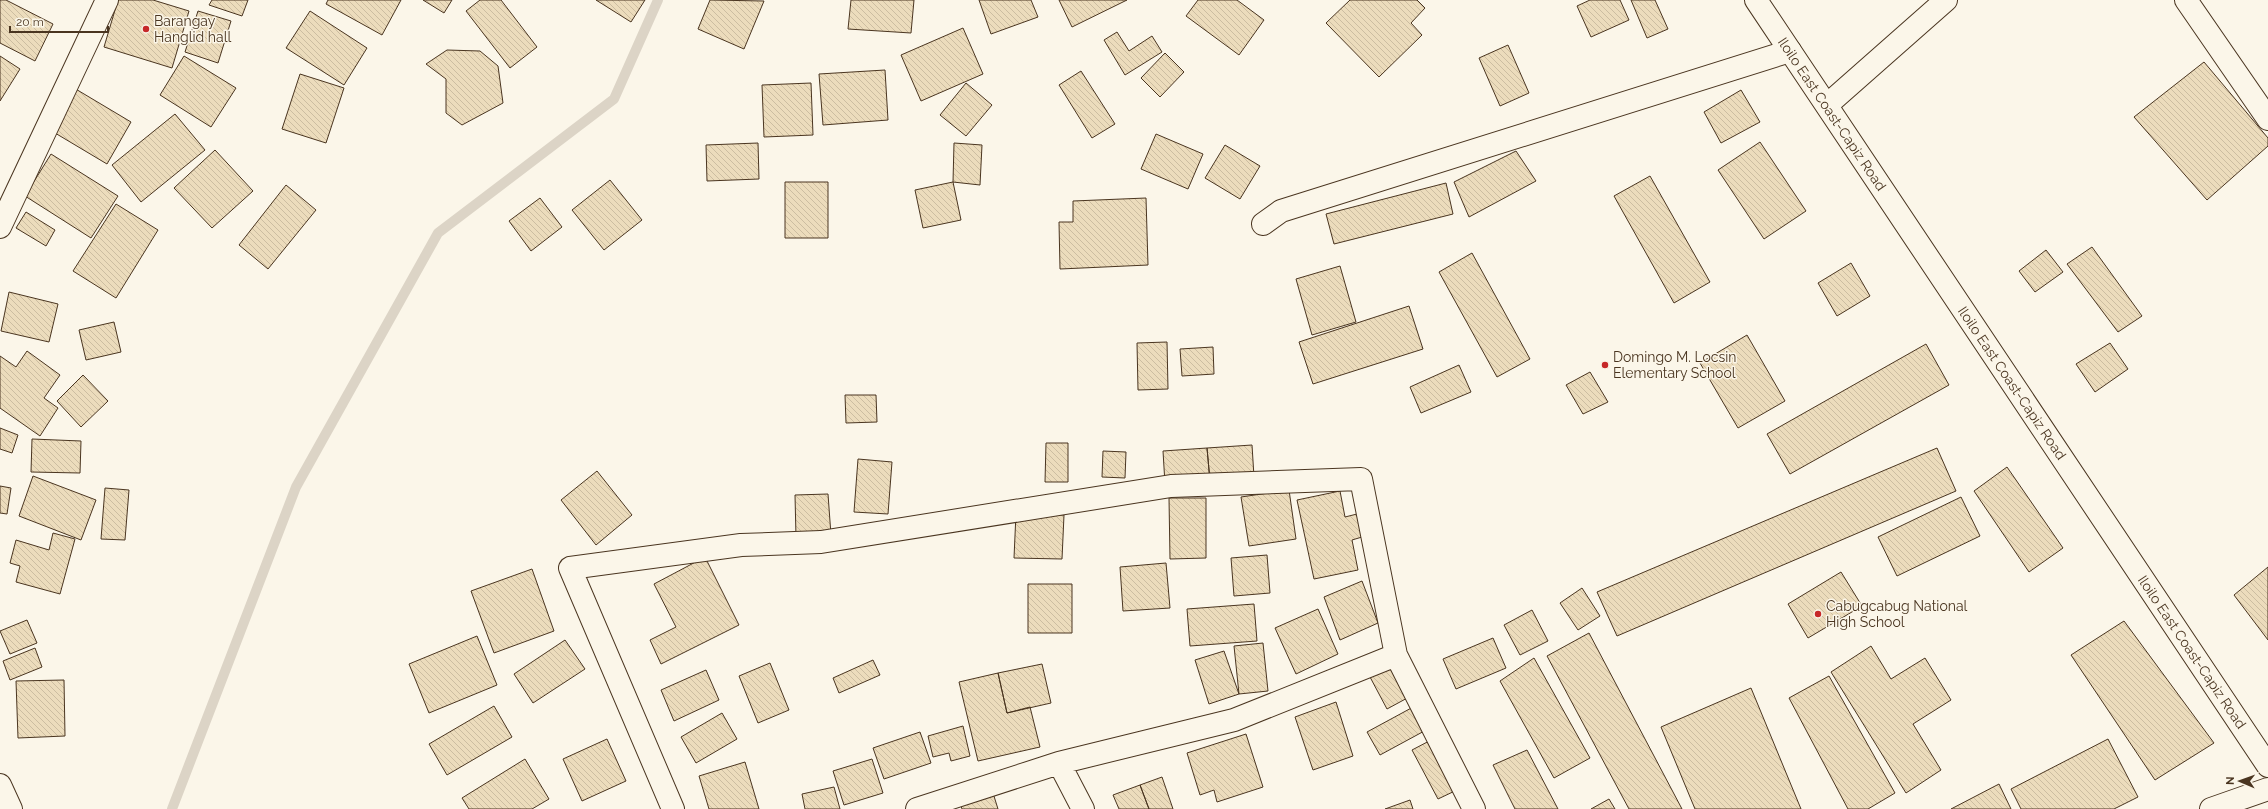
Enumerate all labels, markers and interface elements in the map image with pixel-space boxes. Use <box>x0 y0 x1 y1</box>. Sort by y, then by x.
scale bar <box>10 8 108 34</box>
place label: Barangay Hanglid hall <box>154 13 231 45</box>
text: 20 m <box>16 15 44 29</box>
marker: Barangay Hanglid hall <box>141 24 151 34</box>
street label: Iloilo East Coast-Capiz Road <box>1775 34 1889 194</box>
street label: Iloilo East Coast-Capiz Road <box>1955 303 2069 463</box>
place label: Domingo M. Locsin Elementary School <box>1613 349 1736 381</box>
marker: Domingo M. Locsin Elementary School <box>1600 360 1610 370</box>
street label: Iloilo East Coast-Capiz Road <box>2135 572 2249 732</box>
place label: Cabugcabug National High School <box>1826 598 1968 630</box>
marker: Cabugcabug National High School <box>1813 609 1823 619</box>
north arrow <box>2220 761 2260 801</box>
text: N <box>2224 776 2237 785</box>

